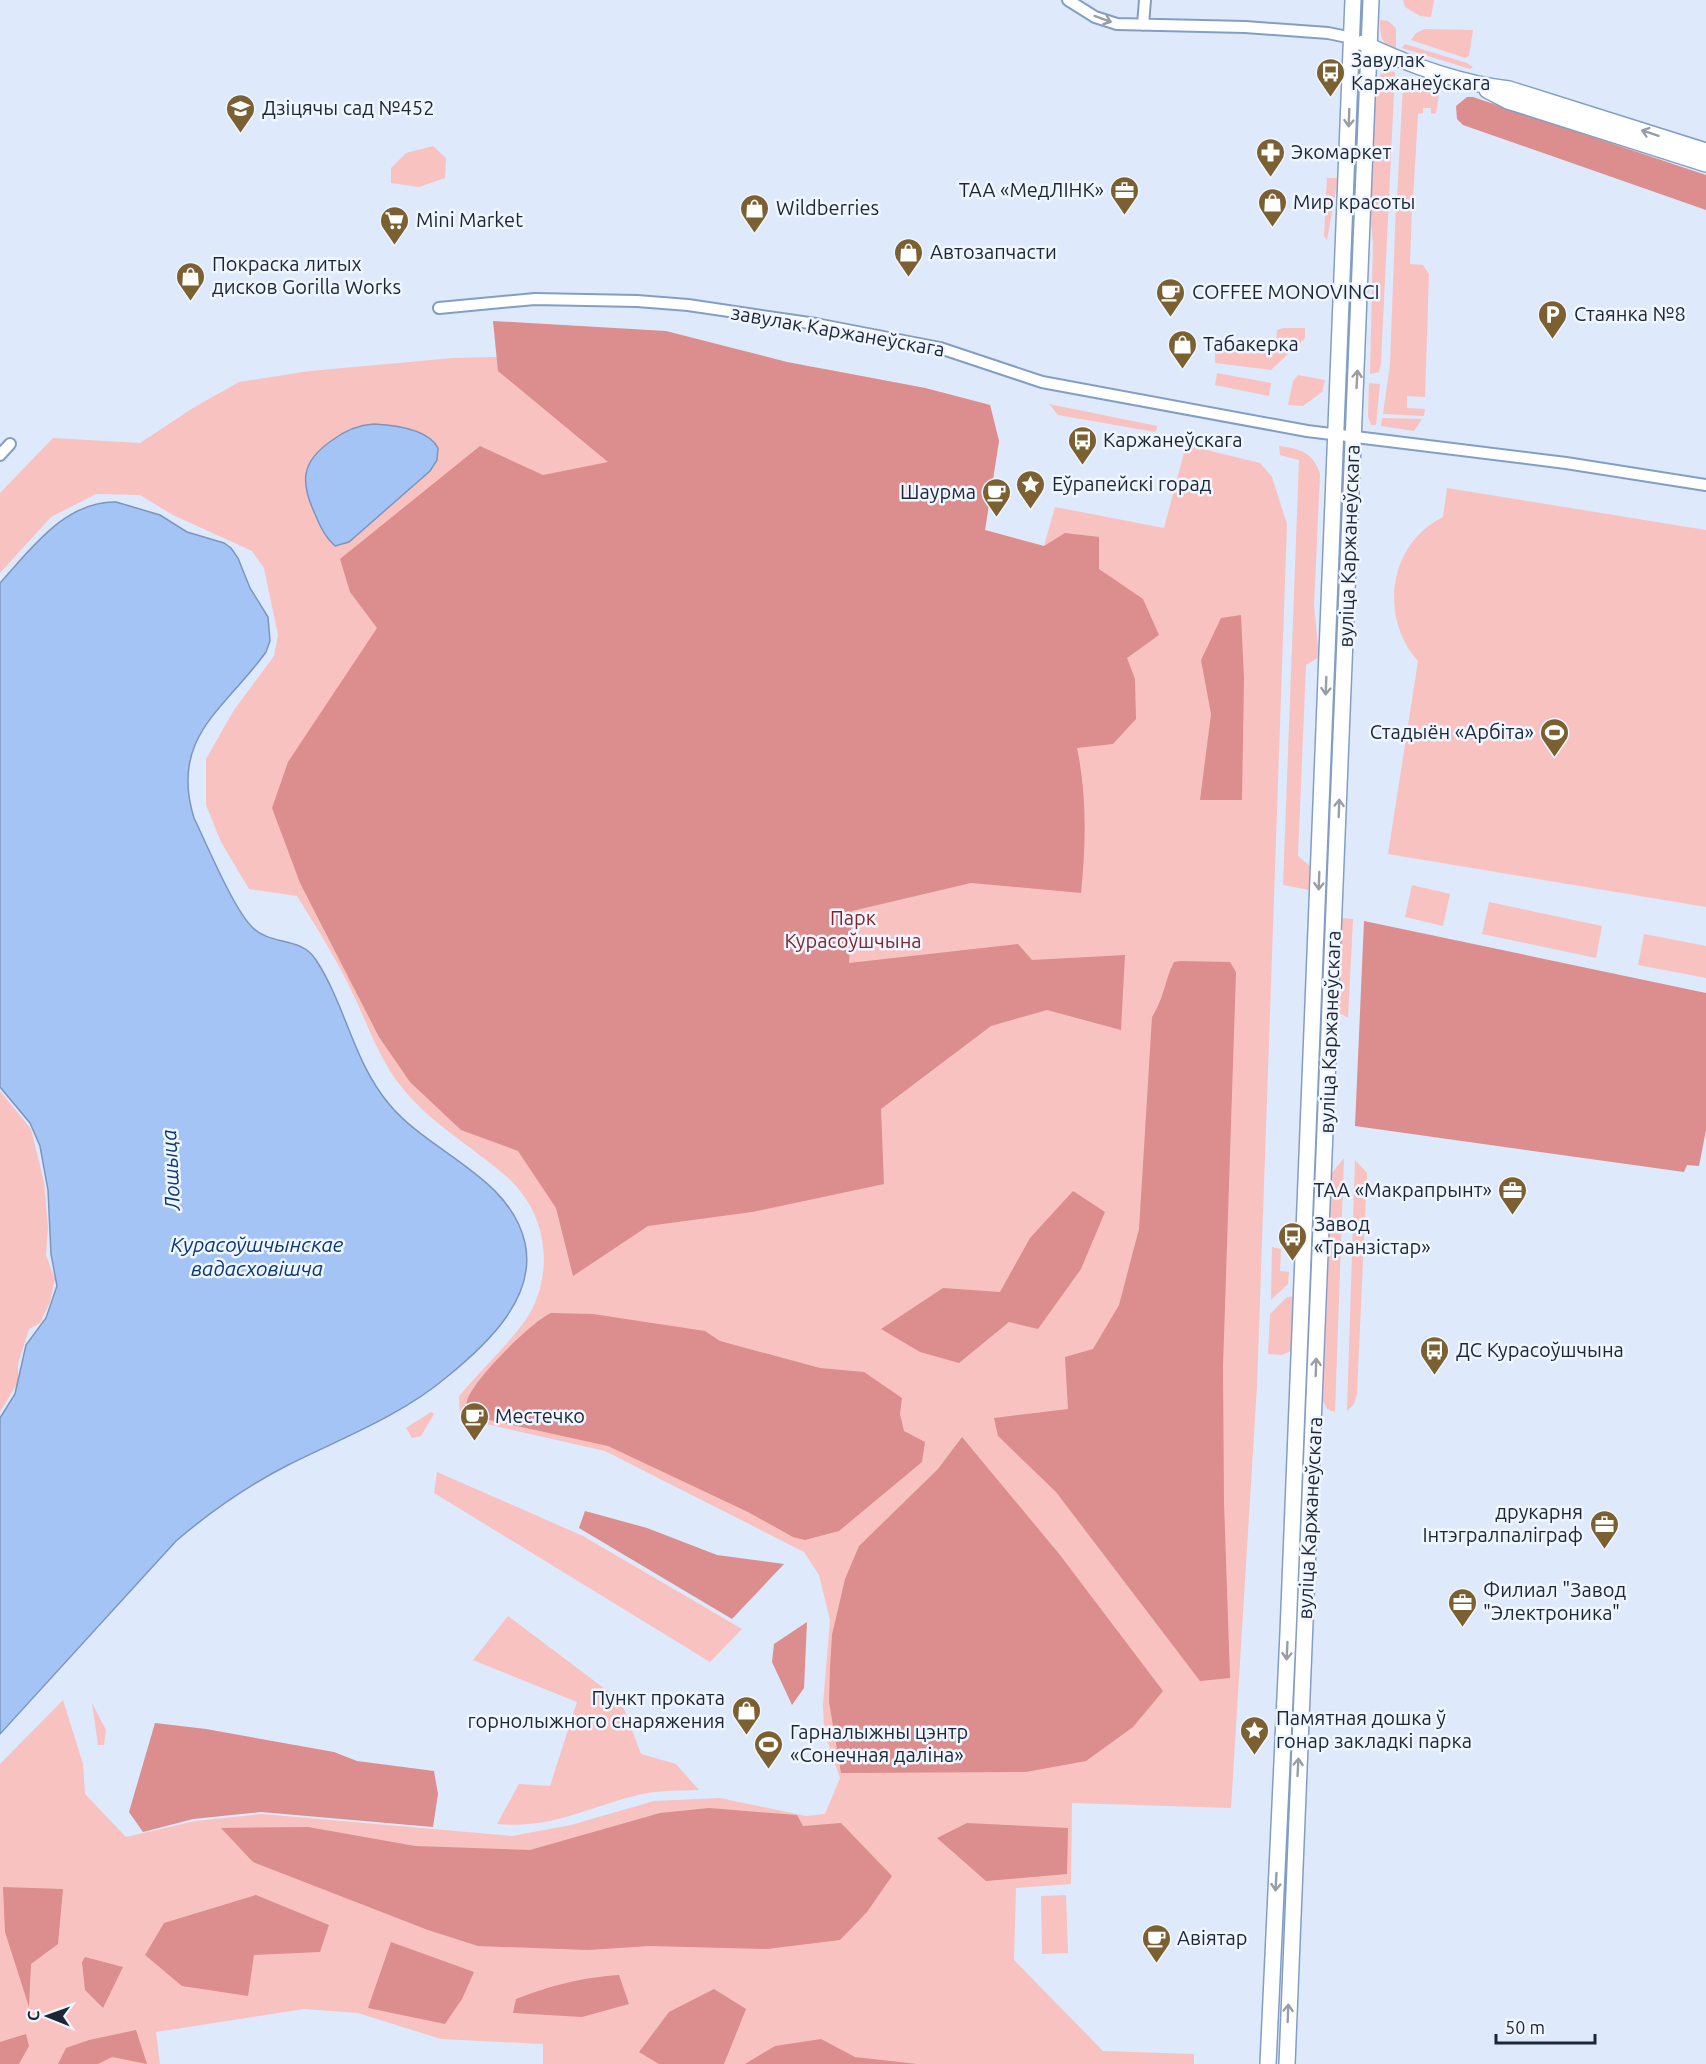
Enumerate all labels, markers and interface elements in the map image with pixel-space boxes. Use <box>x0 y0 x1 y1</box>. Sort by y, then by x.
one-way arrow <box>1094 15 1112 26</box>
place label: Завулак Каржанеўскага <box>1351 48 1491 94</box>
bus stop icon: Завулак Каржанеўскага <box>1314 56 1346 98</box>
school or university icon: Дзіцячы сад №452 <box>225 92 257 134</box>
place label: Дзіцячы сад №452 <box>262 96 434 119</box>
one-way arrow <box>1343 107 1354 127</box>
one-way arrow <box>1641 127 1660 138</box>
pharmacy icon: Экомаркет <box>1254 136 1286 178</box>
place label: Экомаркет <box>1291 140 1391 163</box>
office icon: ТАА «МедЛІНК» <box>1109 174 1141 216</box>
place label: ТАА «МедЛІНК» <box>959 178 1104 201</box>
shop icon: Мир красоты <box>1256 186 1288 228</box>
place label: Мир красоты <box>1293 190 1415 213</box>
shop icon: Wildberries <box>739 192 771 234</box>
place label: Wildberries <box>776 196 879 219</box>
supermarket icon: Mini Market <box>379 204 411 246</box>
place label: Mini Market <box>416 208 523 231</box>
shop icon: Автозапчасти <box>893 236 925 278</box>
place label: Автозапчасти <box>930 240 1057 263</box>
place label: Покраска литых дисков Gorilla Works <box>212 252 401 298</box>
shop icon: Покраска литых дисков Gorilla Works <box>175 260 207 302</box>
cafe icon: COFFEE MONOVINCI <box>1155 276 1187 318</box>
place label: COFFEE MONOVINCI <box>1192 280 1380 303</box>
parking icon: Стаянка №8 <box>1537 298 1569 340</box>
street label: завулак Каржанеўскага <box>729 300 947 361</box>
place label: Стаянка №8 <box>1574 302 1686 325</box>
shop icon: Табакерка <box>1166 328 1198 370</box>
place label: Табакерка <box>1203 332 1299 355</box>
one-way arrow <box>1351 370 1362 390</box>
bus stop icon: Каржанеўскага <box>1066 424 1098 466</box>
place label: Каржанеўскага <box>1103 428 1243 451</box>
street label: вуліца Каржанеўскага <box>1333 444 1364 648</box>
place icon: Еўрапейскі горад <box>1015 468 1047 510</box>
place label: Еўрапейскі горад <box>1052 472 1212 495</box>
cafe icon: Шаурма <box>981 476 1013 518</box>
place label: Шаурма <box>900 480 976 503</box>
one-way arrow <box>1320 676 1331 696</box>
sports icon: Стадыён «Арбіта» <box>1539 716 1571 758</box>
place label: Стадыён «Арбіта» <box>1370 720 1534 743</box>
one-way arrow <box>1334 799 1345 819</box>
one-way arrow <box>1313 871 1324 891</box>
park label: Парк Курасоўшчына <box>784 906 922 952</box>
street label: вуліца Каржанеўскага <box>1314 930 1345 1134</box>
water label: Лошыца <box>156 1129 184 1212</box>
office icon: ТАА «Макрапрынт» <box>1497 1174 1529 1216</box>
place label: ТАА «Макрапрынт» <box>1313 1178 1492 1201</box>
place label: Завод «Транзістар» <box>1314 1212 1431 1258</box>
bus stop icon: Завод «Транзістар» <box>1277 1220 1309 1262</box>
water label: Курасоўшчынскае вадасховішча <box>171 1232 344 1280</box>
bus stop icon: ДС Курасоўшчына <box>1419 1334 1451 1376</box>
place label: ДС Курасоўшчына <box>1456 1338 1624 1361</box>
one-way arrow <box>1311 1358 1322 1378</box>
cafe icon: Местечко <box>458 1400 490 1442</box>
place label: Местечко <box>495 1404 585 1427</box>
street label: вуліца Каржанеўскага <box>1293 1416 1326 1620</box>
place label: друкарня Інтэгралпаліграф <box>1422 1500 1583 1546</box>
office icon: друкарня Інтэгралпаліграф <box>1588 1508 1620 1550</box>
place label: Филиал "Завод "Электроника" <box>1483 1578 1626 1624</box>
office icon: Филиал "Завод "Электроника" <box>1446 1586 1478 1628</box>
one-way arrow <box>1282 1641 1293 1661</box>
place label: Пункт проката горнолыжного снаряжения <box>467 1686 725 1732</box>
shop icon: Пункт проката горнолыжного снаряжения <box>730 1694 762 1736</box>
place label: Памятная дошка ў гонар закладкі парка <box>1276 1706 1472 1752</box>
place icon: Памятная дошка ў гонар закладкі парка <box>1239 1714 1271 1756</box>
place label: Гарналыжны цэнтр «Сонечная даліна» <box>790 1720 968 1766</box>
sports icon: Гарналыжны цэнтр «Сонечная даліна» <box>753 1728 785 1770</box>
one-way arrow <box>1292 1758 1303 1778</box>
one-way arrow <box>1271 1872 1282 1892</box>
cafe icon: Авіятар <box>1140 1922 1172 1964</box>
place label: Авіятар <box>1177 1926 1248 1949</box>
north arrow <box>18 1986 78 2046</box>
one-way arrow <box>1283 2003 1294 2023</box>
scale bar <box>1496 2007 1595 2045</box>
text: С <box>24 2010 42 2021</box>
text: 50 m <box>1505 2017 1545 2037</box>

